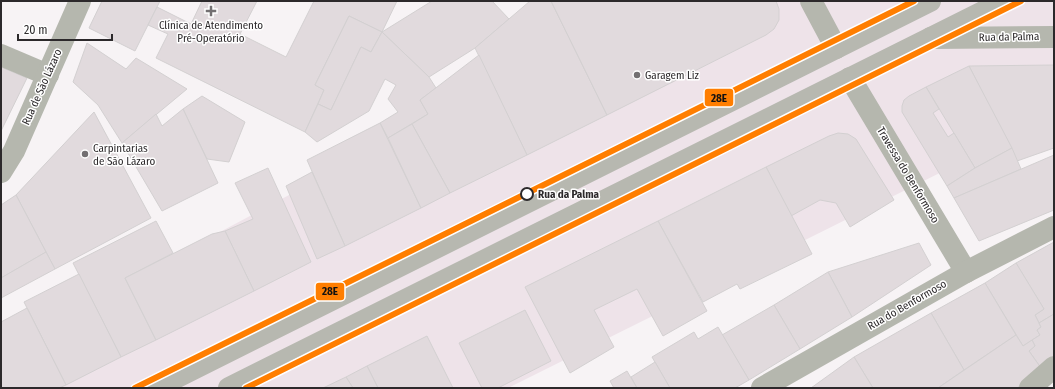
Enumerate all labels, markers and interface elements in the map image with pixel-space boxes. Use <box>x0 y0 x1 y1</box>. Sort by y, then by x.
marker: Clínica de Atendimento Pré-Operatório <box>205 5 217 17</box>
scale bar <box>18 16 112 42</box>
place label: Clínica de Atendimento Pré-Operatório <box>159 19 263 45</box>
text: 20 m <box>24 23 48 37</box>
street label: Rua da Palma <box>978 30 1040 44</box>
street label: Rua de São Lázaro <box>19 47 65 127</box>
place label: Garagem Liz <box>645 69 700 82</box>
marker: Garagem Liz <box>632 70 642 80</box>
line badge: 28E <box>704 88 734 107</box>
text: 28E <box>710 92 727 105</box>
street label: Travessa do Benformoso <box>874 124 942 226</box>
place label: Carpintarias de São Lázaro <box>93 142 155 168</box>
marker: Carpintarias de São Lázaro <box>80 149 90 159</box>
marker: Rua da Palma <box>520 187 534 201</box>
place label: Rua da Palma <box>538 188 600 201</box>
street label: Rua do Benformoso <box>865 277 949 333</box>
line badge: 28E <box>315 282 345 301</box>
text: 28E <box>321 285 338 298</box>

